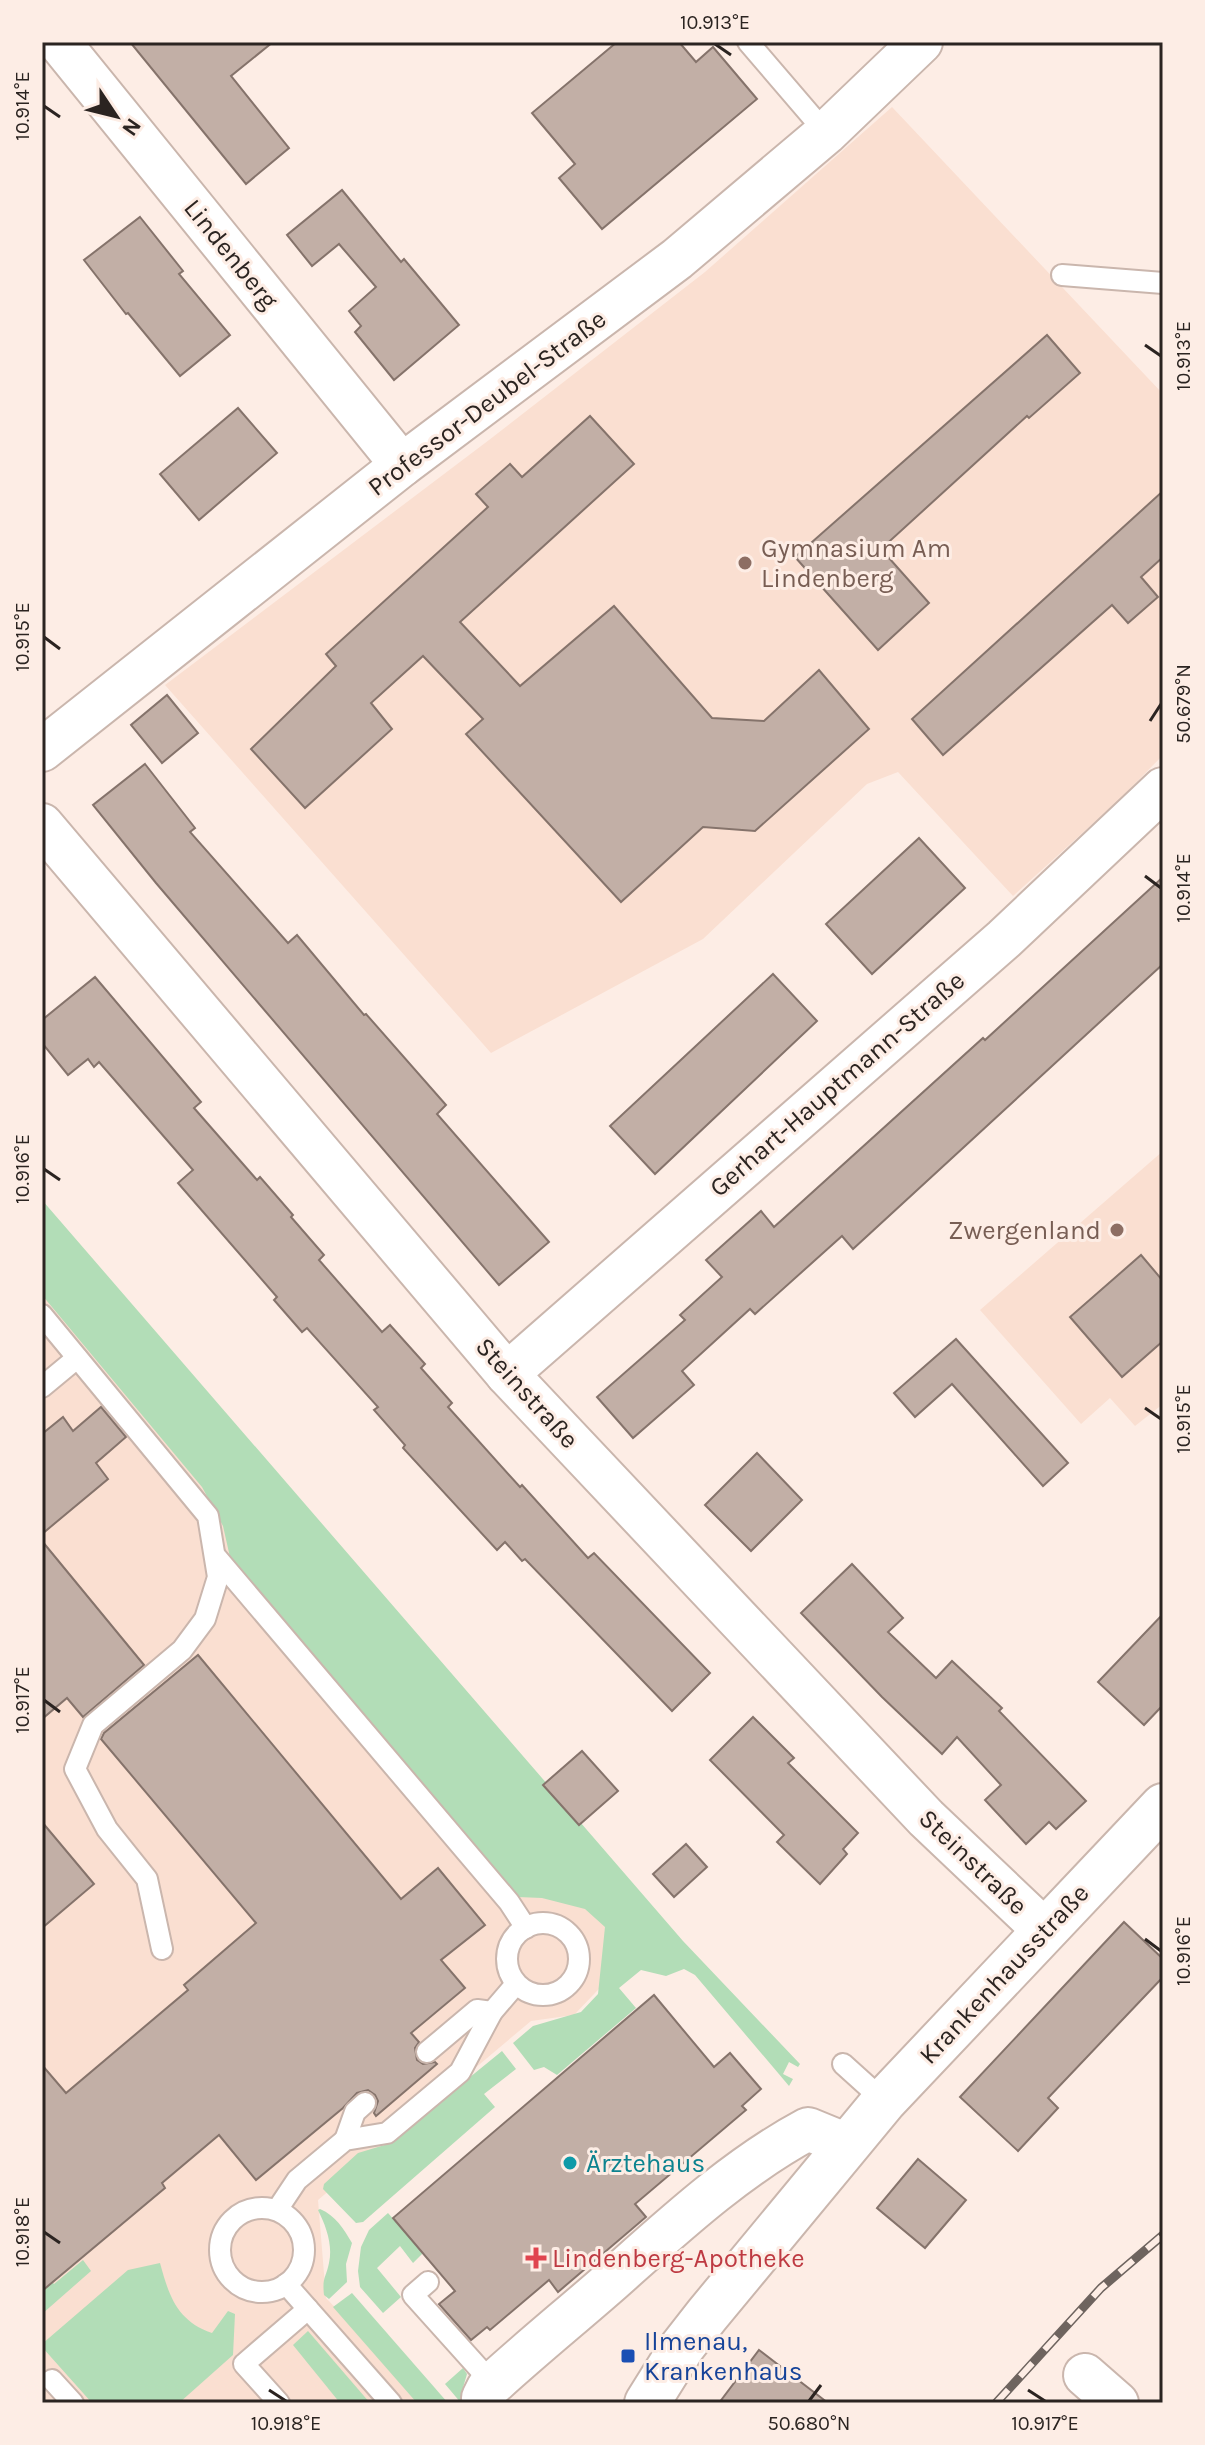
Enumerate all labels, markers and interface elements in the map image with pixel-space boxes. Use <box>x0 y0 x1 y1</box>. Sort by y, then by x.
text: 10.913°E <box>680 11 750 34</box>
text: 10.914°E <box>11 71 34 141</box>
north arrow <box>76 76 156 156</box>
text: N <box>116 113 147 141</box>
street label: Lindenberg <box>177 193 285 315</box>
street label: Professor-Deubel-Straße <box>362 303 612 503</box>
text: 10.913°E <box>1172 321 1195 391</box>
place label: Gymnasium Am Lindenberg <box>761 533 951 594</box>
marker: Gymnasium Am Lindenberg <box>736 554 754 572</box>
text: 10.915°E <box>11 602 34 672</box>
text: 50.679°N <box>1172 664 1195 744</box>
text: 10.914°E <box>1172 853 1195 923</box>
street label: Gerhart-Hauptmann-Straße <box>703 965 971 1203</box>
text: 10.916°E <box>11 1134 34 1204</box>
place label: Zwergenland <box>948 1215 1101 1246</box>
marker: Zwergenland <box>1108 1221 1126 1239</box>
street label: Steinstraße <box>469 1331 585 1455</box>
text: 10.915°E <box>1172 1384 1195 1454</box>
text: 10.917°E <box>11 1666 34 1734</box>
street label: Steinstraße <box>912 1803 1034 1921</box>
street label: Krankenhausstraße <box>913 1878 1095 2070</box>
text: 10.916°E <box>1172 1916 1195 1986</box>
place label: Ärztehaus <box>586 2148 705 2179</box>
marker: Ärztehaus <box>561 2154 579 2172</box>
text: 10.918°E <box>11 2197 34 2267</box>
place label: Lindenberg-Apotheke <box>552 2243 805 2274</box>
marker: Lindenberg-Apotheke <box>527 2249 545 2267</box>
place label: Ilmenau, Krankenhaus <box>644 2326 802 2387</box>
marker: Ilmenau, Krankenhaus <box>619 2347 637 2365</box>
text: 10.918°E <box>251 2412 321 2435</box>
text: 50.680°N <box>768 2412 850 2435</box>
text: 10.917°E <box>1011 2412 1079 2435</box>

